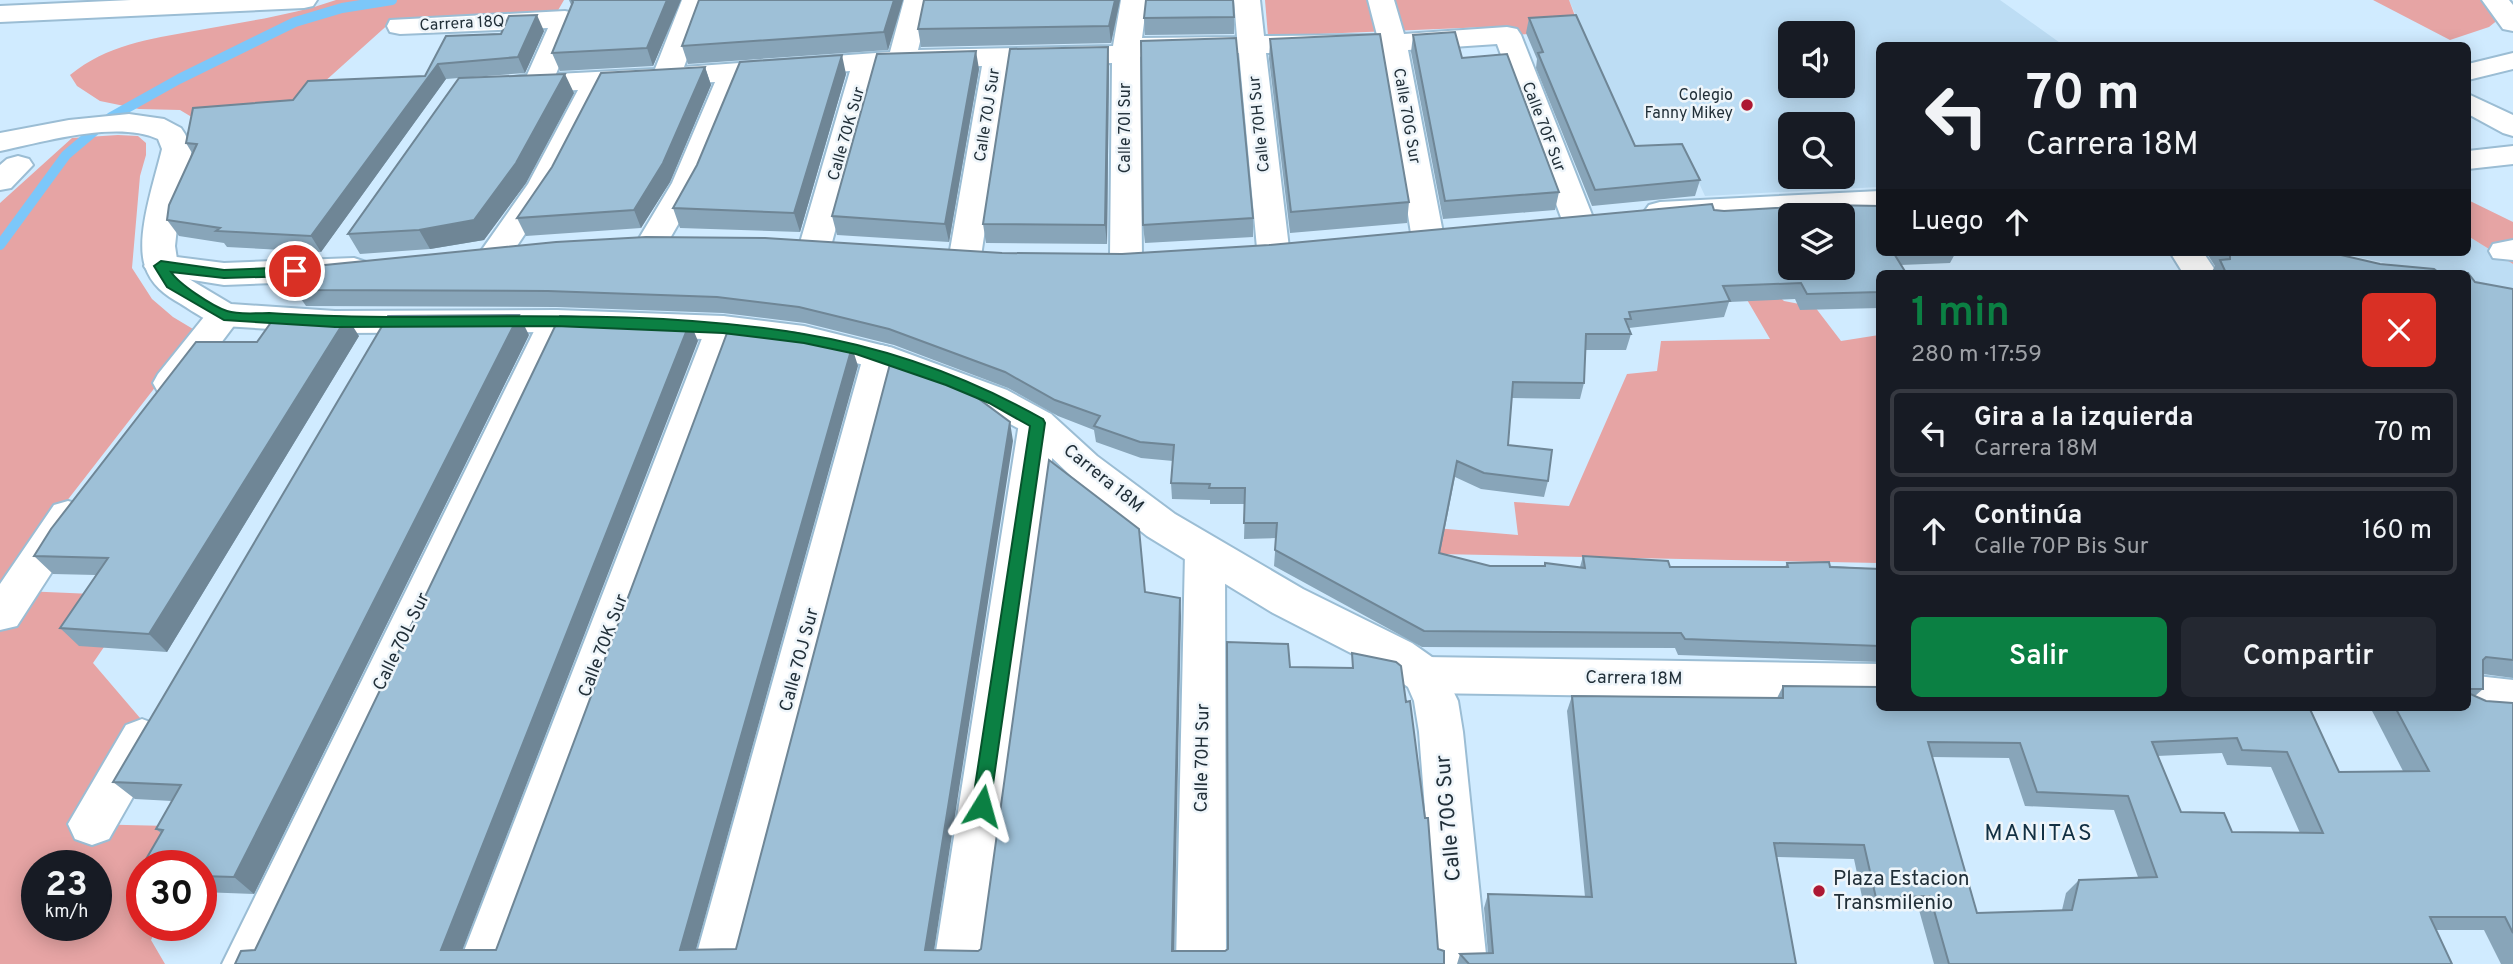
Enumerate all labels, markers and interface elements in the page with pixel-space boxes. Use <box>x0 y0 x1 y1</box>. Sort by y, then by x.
street label: Carrera 18Q <box>419 12 505 36</box>
map controls <box>1778 21 1855 280</box>
button: sound <box>1778 21 1855 98</box>
text: 70 m <box>2026 65 2140 127</box>
street label: Calle 70J Sur <box>971 67 1005 163</box>
street label: Calle 70G Sur <box>1388 67 1424 165</box>
icon: left <box>1911 70 2002 161</box>
street label: Calle 70H Sur <box>1245 75 1275 173</box>
street label: Calle 70F Sur <box>1517 79 1569 175</box>
street label: Calle 70I Sur <box>1116 83 1136 173</box>
street label: Calle 70K Sur <box>824 85 870 183</box>
place label: Colegio Fanny Mikey <box>1645 86 1733 124</box>
marker: Colegio Fanny Mikey <box>1739 97 1755 113</box>
button: search <box>1778 112 1855 189</box>
text: Carrera 18M <box>2026 126 2199 166</box>
button: layers <box>1778 203 1855 280</box>
icon: ahead <box>1998 203 2036 241</box>
text: Luego <box>1911 206 1984 239</box>
pin <box>265 241 325 301</box>
icon: arrive <box>276 252 314 290</box>
text: 1 min <box>1911 288 2010 341</box>
button: close <box>2362 293 2436 367</box>
text: 280 m · 17:59 <box>1911 341 2042 370</box>
text: Gira a la izquierda <box>1974 402 2193 435</box>
icon: left <box>1915 414 1953 452</box>
text: 70 m <box>2374 417 2432 450</box>
text: Carrera 18M <box>1974 435 2098 464</box>
street label: Carrera 18M <box>1058 440 1148 518</box>
text: Continúa <box>1974 500 2082 533</box>
icon: ahead <box>1915 512 1953 550</box>
text: 160 m <box>2362 515 2432 548</box>
text: Calle 70P Bis Sur <box>1974 533 2149 562</box>
street label: Calle 70L Sur <box>368 589 436 695</box>
street label: Calle 70K Sur <box>574 591 634 701</box>
street label: Calle 70J Sur <box>775 606 825 714</box>
button: Salir <box>1911 617 2167 697</box>
button: Compartir <box>2181 617 2436 697</box>
street label: Carrera 18M <box>1585 667 1683 691</box>
street label: Calle 70H Sur <box>1191 703 1215 813</box>
street label: Calle 70G Sur <box>1430 754 1468 882</box>
position arrow <box>945 769 1019 843</box>
district label: MANITAS <box>1984 820 2094 849</box>
speed limit sign: 30 <box>126 850 217 941</box>
text: 23 <box>45 864 88 908</box>
place label: Plaza Estacion Transmilenio <box>1833 866 1970 917</box>
marker: Plaza Estacion Transmilenio <box>1811 883 1827 899</box>
text: km/h <box>45 901 88 924</box>

